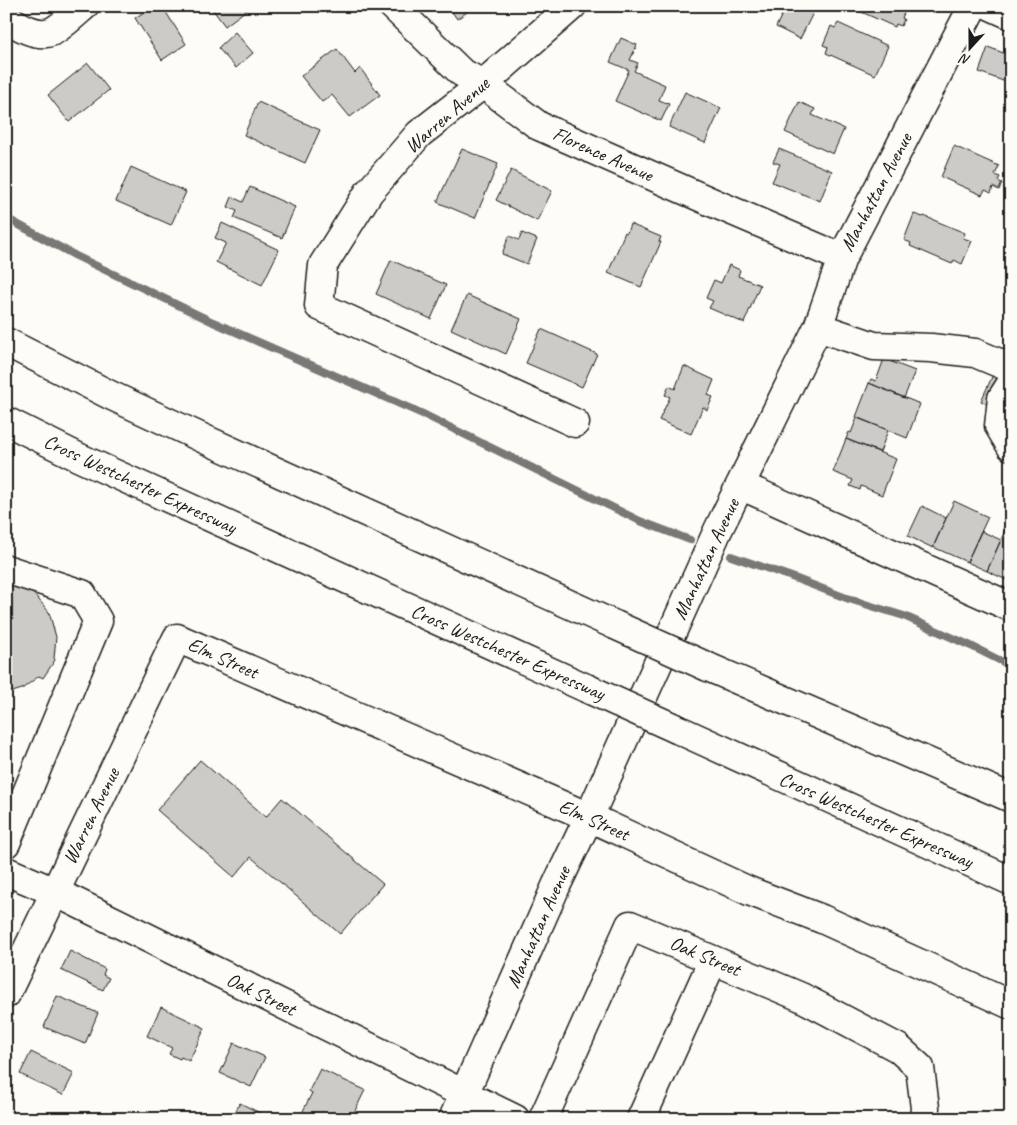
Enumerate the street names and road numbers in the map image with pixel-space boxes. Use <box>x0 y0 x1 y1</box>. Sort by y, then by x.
street label: Warren Avenue <box>400 71 496 158</box>
street label: Florence Avenue <box>549 121 658 188</box>
street label: Manhattan Avenue <box>834 127 918 256</box>
street label: Cross Westchester Expressway <box>40 428 241 540</box>
street label: Manhattan Avenue <box>667 493 746 623</box>
street label: Cross Westchester Expressway <box>407 598 610 706</box>
street label: Elm Street <box>184 631 264 685</box>
street label: Warren Avenue <box>57 763 126 868</box>
street label: Cross Westchester Expressway <box>775 766 978 874</box>
street label: Elm Street <box>555 793 635 847</box>
street label: Manhattan Avenue <box>500 861 577 992</box>
street label: Oak Street <box>666 930 746 983</box>
street label: Oak Street <box>222 967 302 1022</box>

